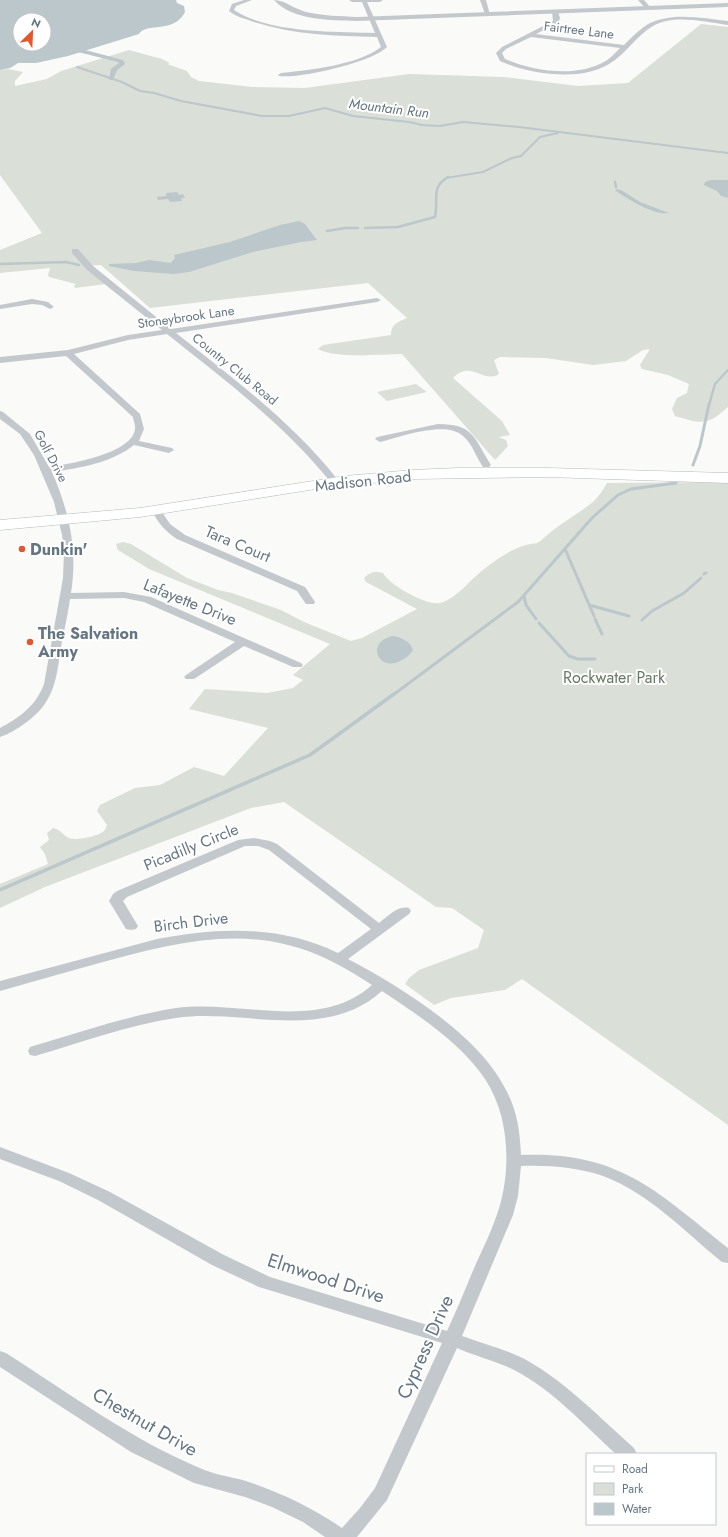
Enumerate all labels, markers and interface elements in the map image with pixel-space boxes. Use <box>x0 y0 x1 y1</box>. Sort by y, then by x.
north arrow <box>12 12 52 52</box>
text: N <box>29 14 43 32</box>
street label: Fairtree Lane <box>543 16 615 44</box>
water label: Mountain Run <box>348 93 430 123</box>
street label: Stoneybrook Lane <box>136 301 236 333</box>
street label: Country Club Road <box>188 328 282 410</box>
street label: Golf Drive <box>29 427 73 486</box>
street label: Madison Road <box>314 465 412 497</box>
street label: Tara Court <box>202 520 274 568</box>
place label: Dunkin' <box>30 538 87 561</box>
marker: Dunkin' <box>17 544 27 554</box>
street label: Lafayette Drive <box>140 573 240 631</box>
place label: The Salvation Army <box>37 622 138 663</box>
marker: The Salvation Army <box>25 637 35 647</box>
park label: Rockwater Park <box>563 666 666 689</box>
street label: Picadilly Circle <box>140 817 242 877</box>
street label: Birch Drive <box>152 906 230 938</box>
street label: Elmwood Drive <box>264 1246 388 1310</box>
street label: Cypress Drive <box>390 1290 460 1403</box>
street label: Chestnut Drive <box>87 1381 203 1463</box>
legend <box>586 1453 716 1525</box>
text: Road <box>622 1460 648 1478</box>
text: Park <box>622 1480 644 1498</box>
text: Water <box>622 1500 653 1518</box>

